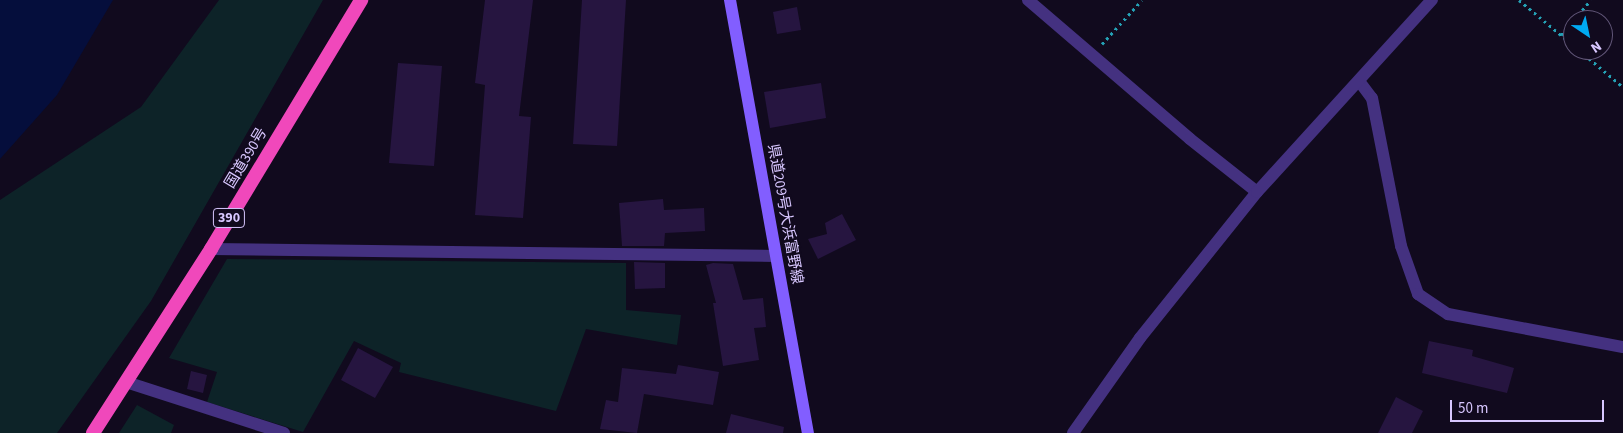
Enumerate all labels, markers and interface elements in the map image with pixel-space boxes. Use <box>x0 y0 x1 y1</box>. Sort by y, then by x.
north arrow <box>1563 10 1613 60</box>
text: N <box>1586 36 1605 58</box>
street label: 国道390号 <box>221 124 271 192</box>
street label: 県道209号大浜富野線 <box>764 142 806 286</box>
road number: 390 <box>213 207 245 230</box>
scale bar <box>1453 390 1607 422</box>
text: 50 m <box>1458 398 1488 419</box>

